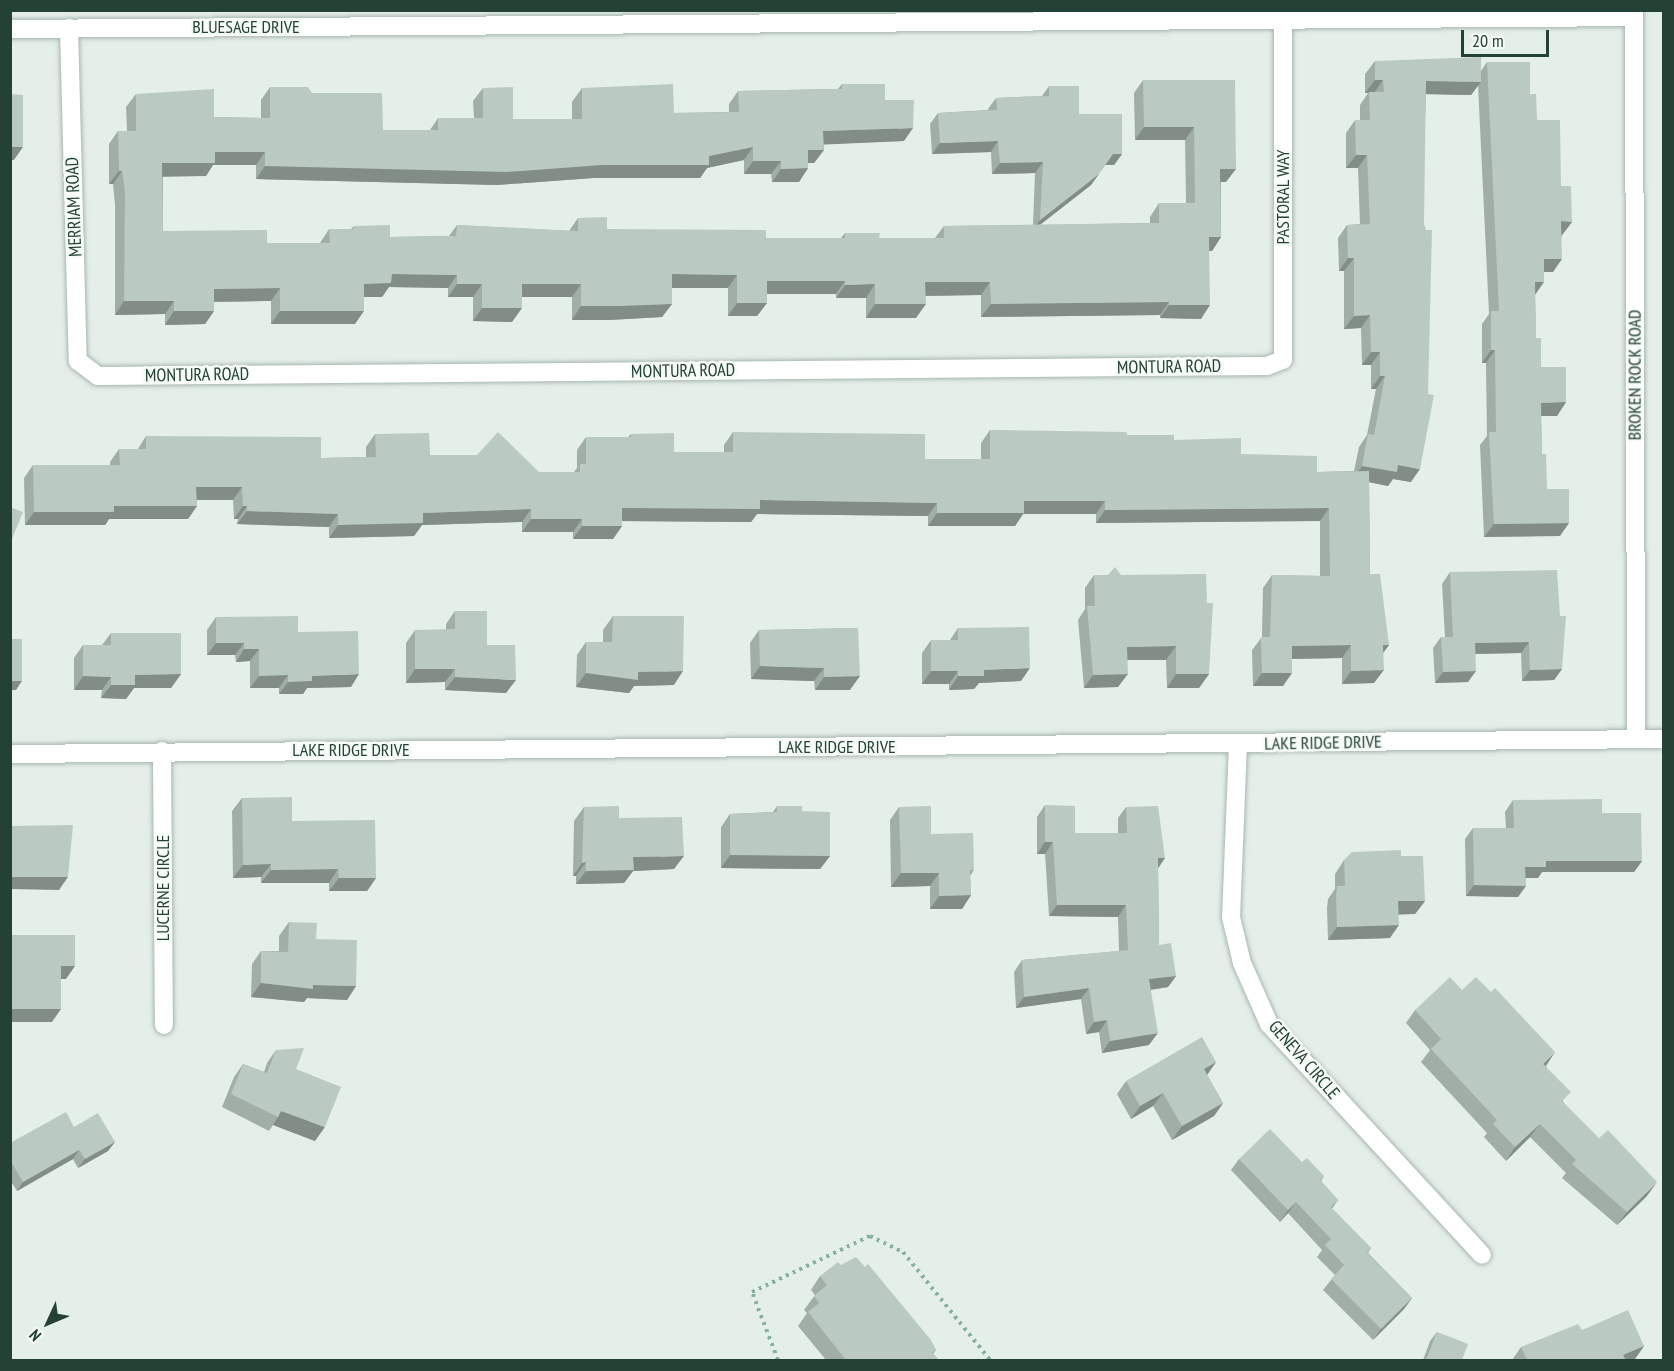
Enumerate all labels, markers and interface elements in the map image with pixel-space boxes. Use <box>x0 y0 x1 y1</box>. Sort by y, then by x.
street label: BLUESAGE DRIVE <box>192 16 300 38</box>
scale bar <box>1464 18 1552 56</box>
text: 20 m <box>1472 29 1504 52</box>
street label: PASTORAL WAY <box>1272 149 1294 245</box>
street label: MERRIAM ROAD <box>61 157 87 257</box>
street label: BROKEN ROCK ROAD <box>1624 309 1646 441</box>
street label: MONTURA ROAD <box>1117 355 1221 379</box>
street label: MONTURA ROAD <box>631 359 735 383</box>
street label: MONTURA ROAD <box>145 363 249 387</box>
street label: LAKE RIDGE DRIVE <box>1264 731 1382 755</box>
street label: LAKE RIDGE DRIVE <box>778 736 896 758</box>
street label: LAKE RIDGE DRIVE <box>292 739 410 761</box>
street label: LUCERNE CIRCLE <box>152 835 174 941</box>
street label: GENEVA CIRCLE <box>1264 1016 1344 1104</box>
north arrow <box>18 1293 78 1353</box>
text: N <box>25 1325 45 1346</box>

